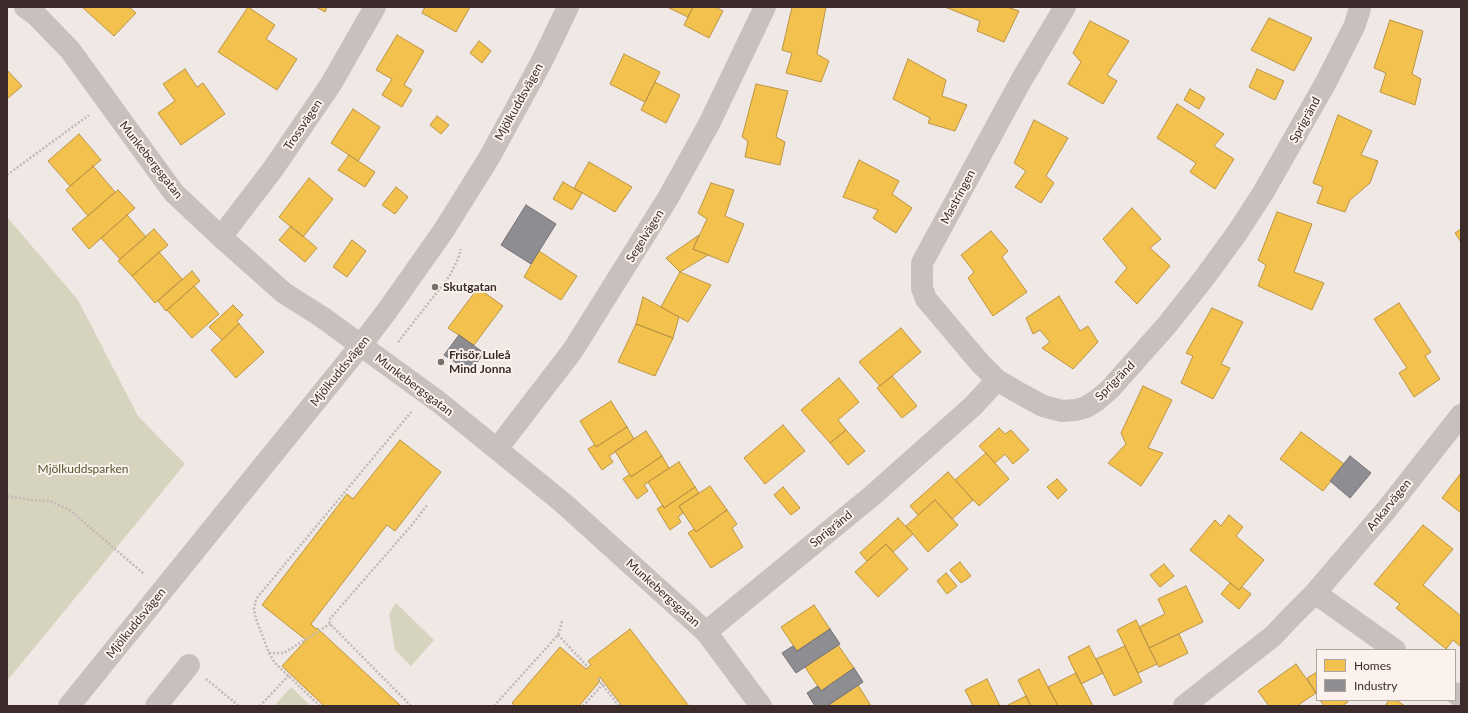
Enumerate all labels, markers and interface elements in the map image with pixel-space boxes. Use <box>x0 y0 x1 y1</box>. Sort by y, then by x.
street label: Mjölkuddsvägen <box>492 61 546 143</box>
street label: Sprigränd <box>1287 95 1323 145</box>
street label: Trossvägen <box>281 97 325 153</box>
street label: Munkebergsgatan <box>116 118 186 202</box>
street label: Mastringen <box>938 167 978 227</box>
street label: Segelvägen <box>623 207 667 265</box>
place label: Skutgatan <box>443 280 497 294</box>
marker: Skutgatan <box>430 282 440 292</box>
street label: Mjölkuddsvägen <box>307 333 373 409</box>
place label: Frisör Luleå Mind Jonna <box>449 348 511 376</box>
street label: Munkebergsgatan <box>372 351 456 419</box>
marker: Frisör Luleå Mind Jonna <box>436 357 446 367</box>
street label: Sprigränd <box>1092 358 1138 404</box>
park label: Mjölkuddsparken <box>38 462 128 476</box>
street label: Ankarvägen <box>1364 476 1414 534</box>
street label: Sprigränd <box>807 508 855 550</box>
street label: Munkebergsgatan <box>623 556 703 630</box>
street label: Mjölkuddsvägen <box>103 585 169 661</box>
legend <box>1316 649 1456 701</box>
text: Homes <box>1354 658 1391 673</box>
text: Industry <box>1354 678 1397 693</box>

